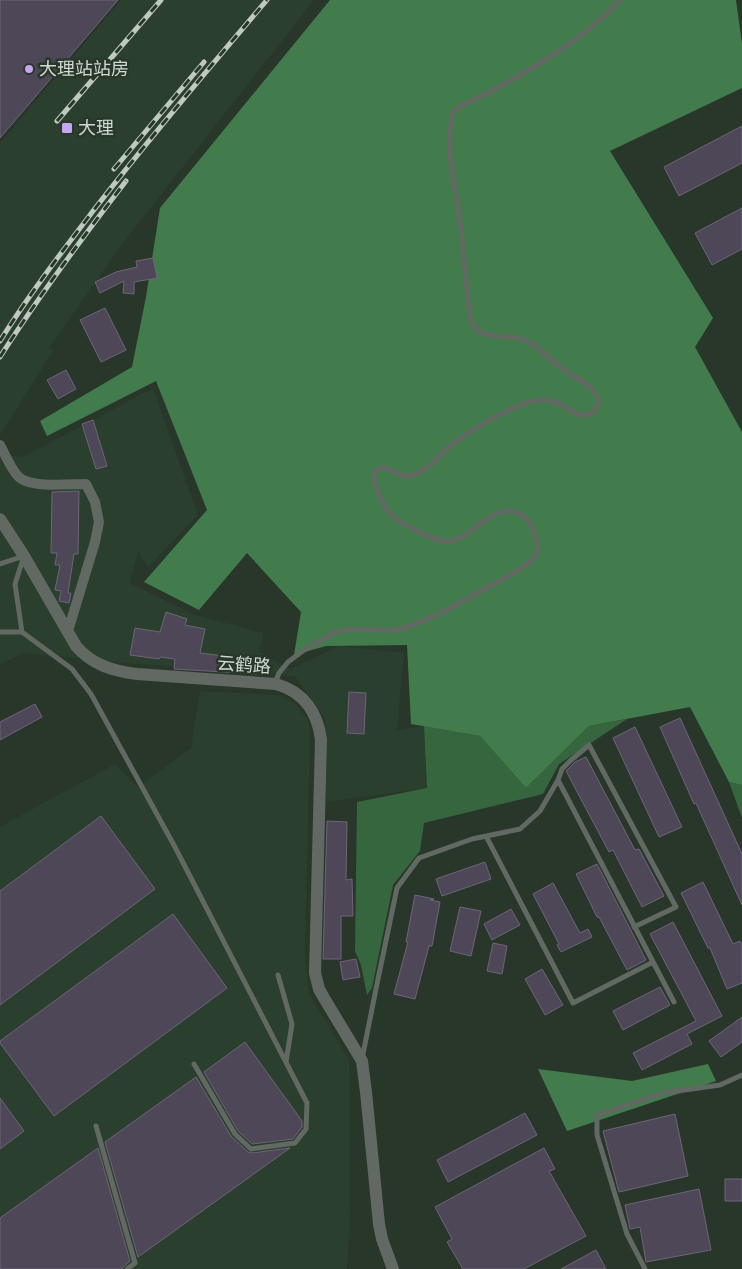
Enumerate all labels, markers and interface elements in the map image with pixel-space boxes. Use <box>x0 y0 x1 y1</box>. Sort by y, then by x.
place label: 大理站站房 <box>39 59 129 79</box>
marker: 大理站站房 <box>23 63 35 75</box>
place label: 大理 <box>78 118 114 138</box>
marker: 大理 <box>60 121 74 135</box>
street label: 云鹤路 <box>216 653 272 677</box>

